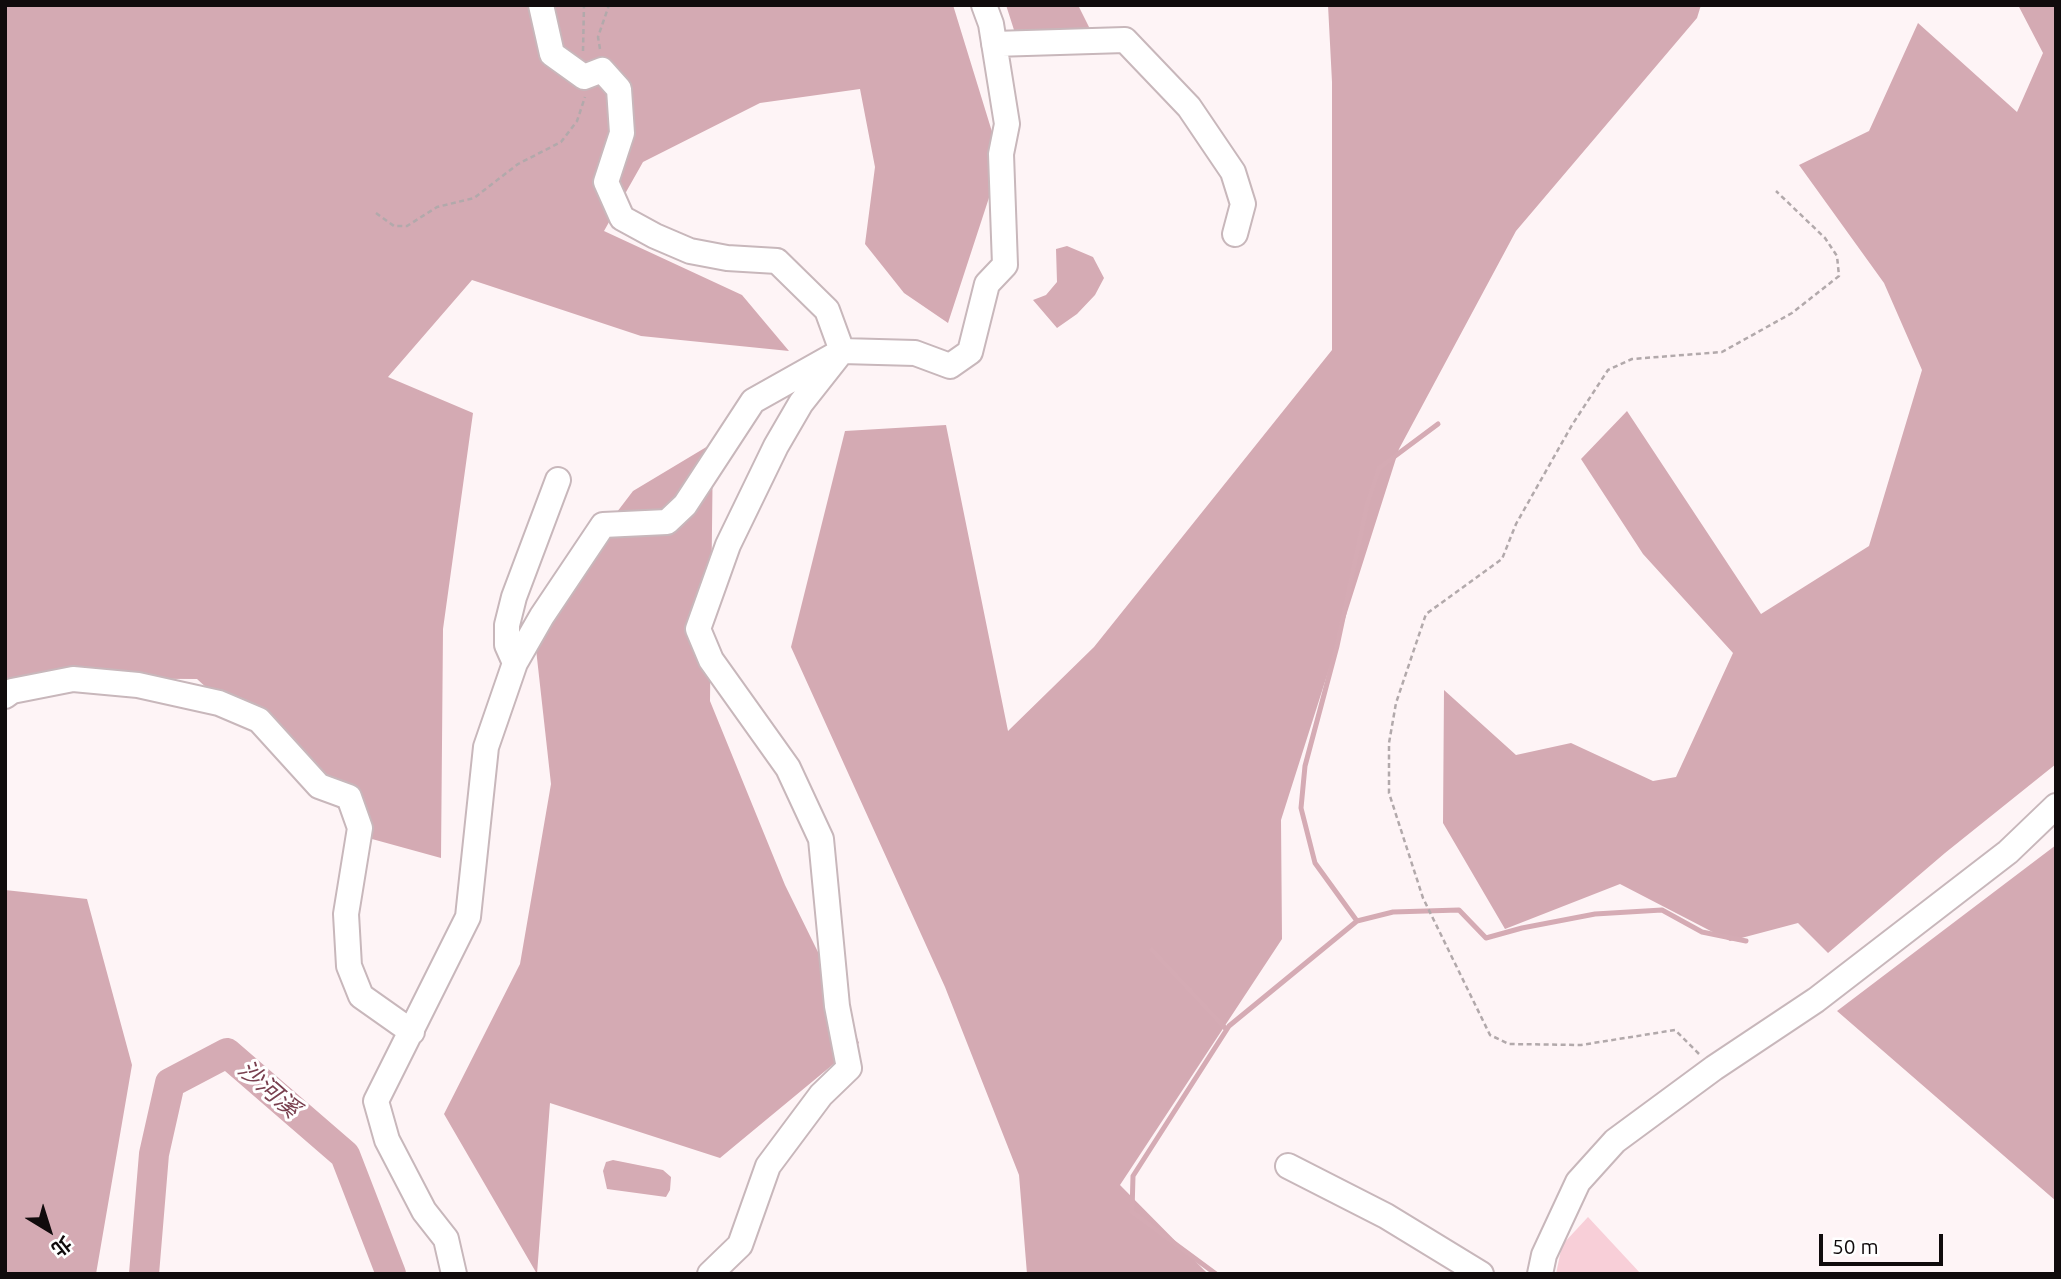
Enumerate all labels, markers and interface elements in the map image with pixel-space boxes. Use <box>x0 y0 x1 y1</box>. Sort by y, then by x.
water label: 沙河溪 <box>232 1055 306 1123</box>
north arrow <box>14 1195 84 1265</box>
scale bar <box>1823 1220 1947 1264</box>
text: 北 <box>48 1232 76 1261</box>
text: 50 m <box>1832 1234 1879 1258</box>

